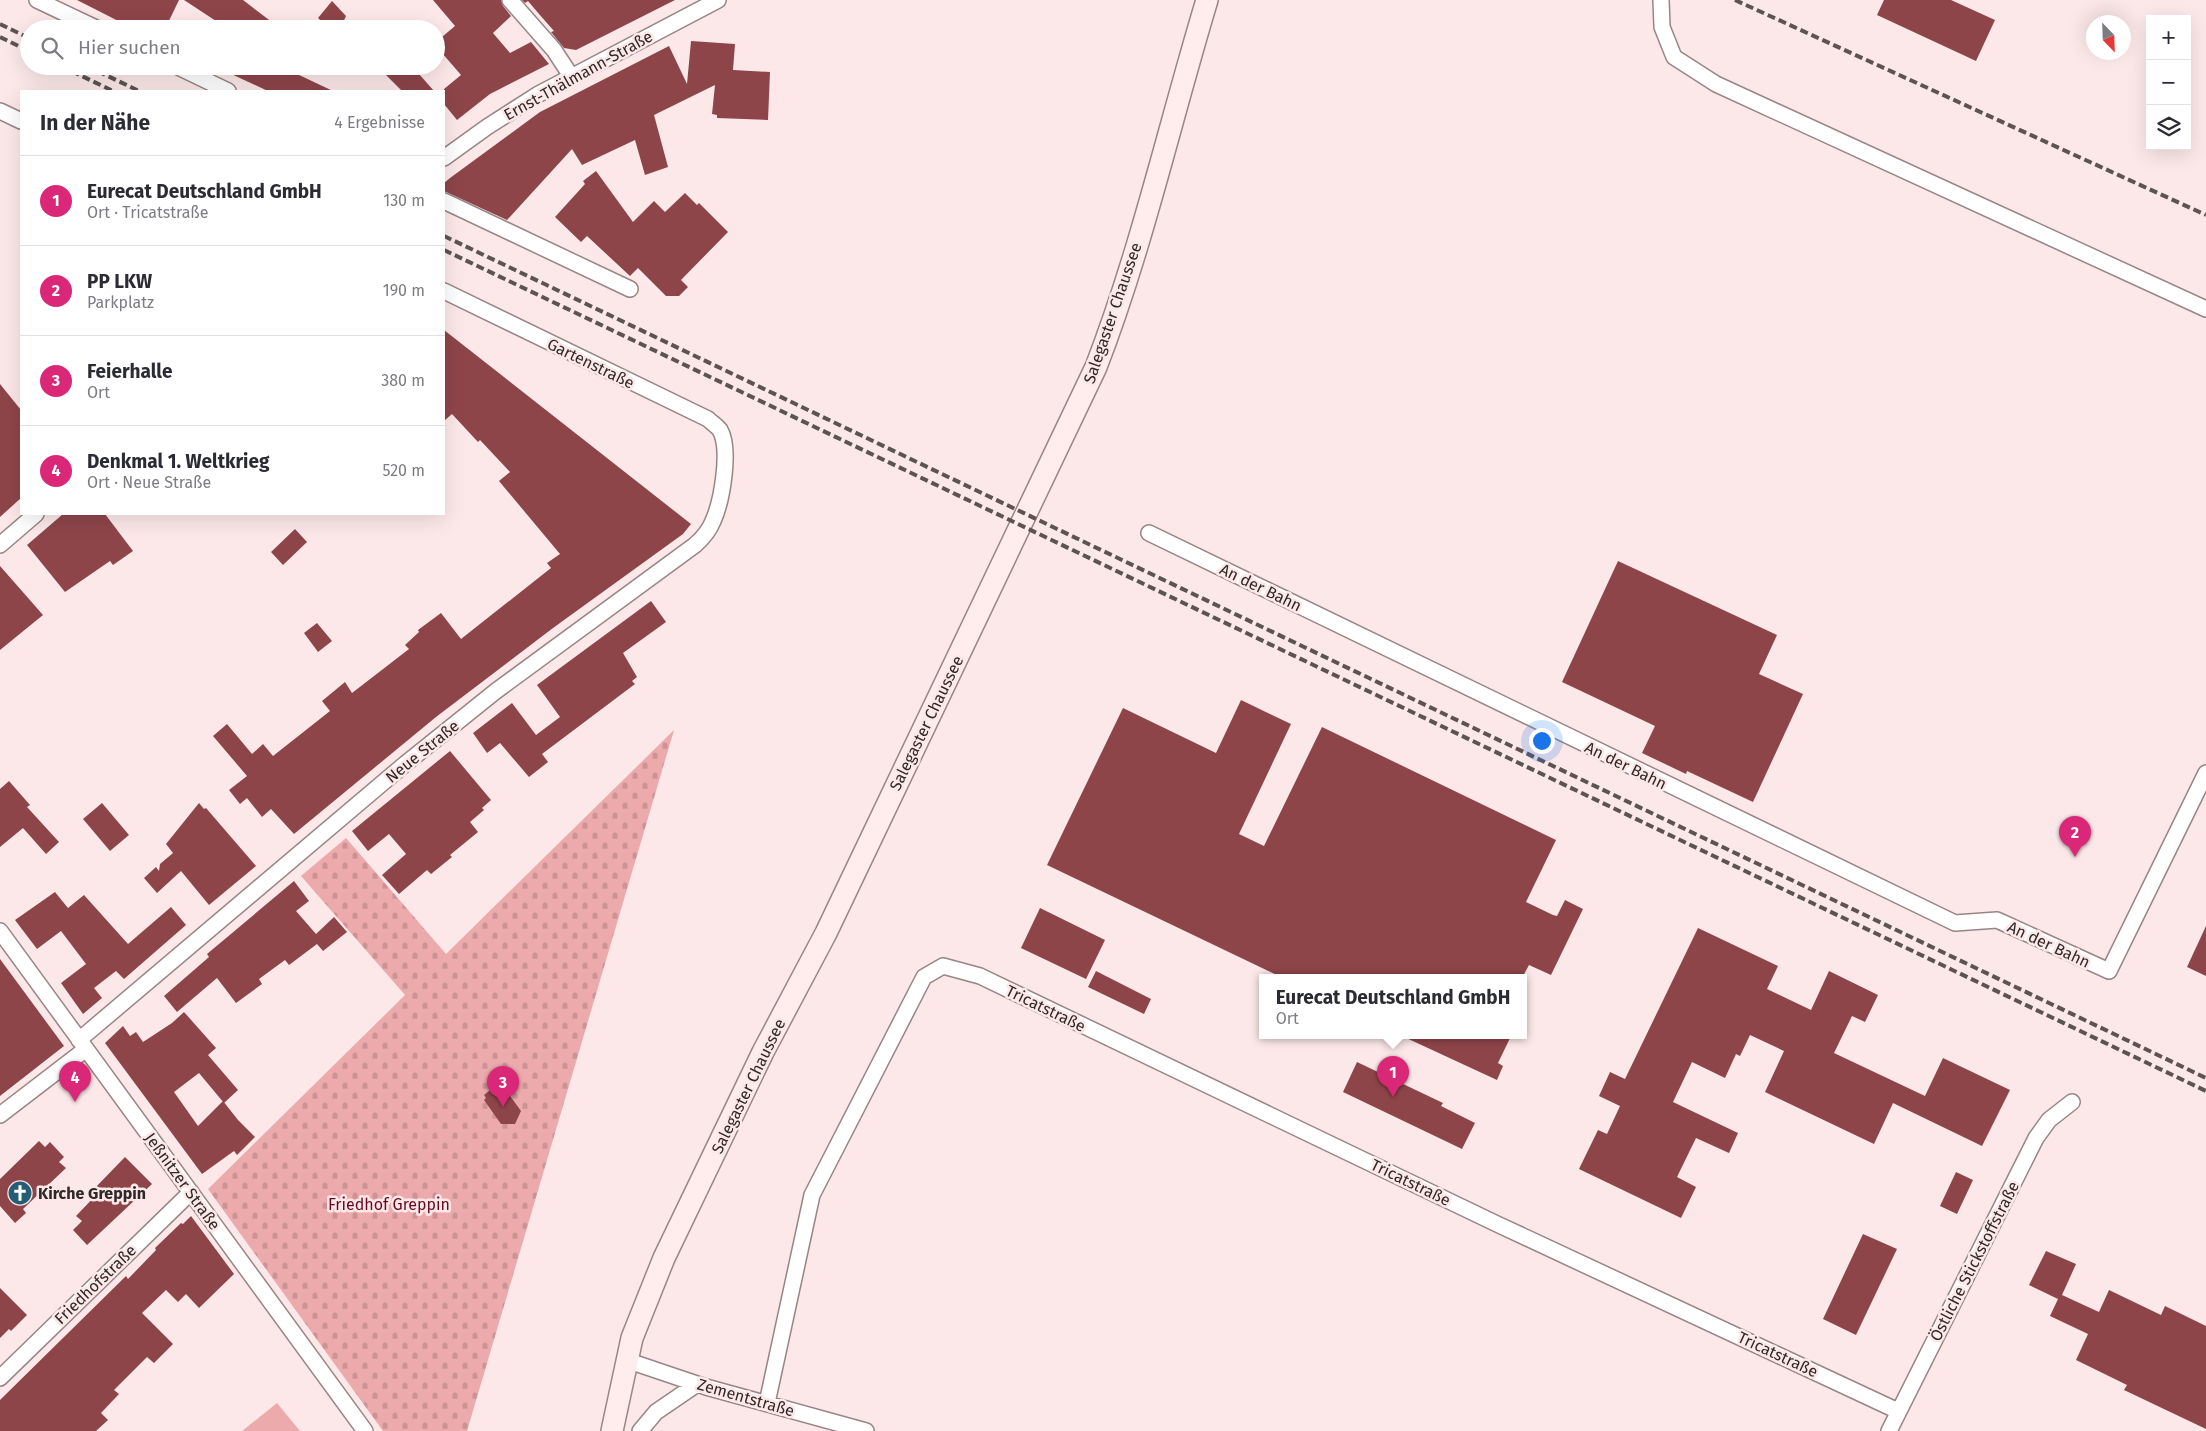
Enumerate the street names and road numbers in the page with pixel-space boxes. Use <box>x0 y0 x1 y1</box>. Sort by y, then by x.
street label: Ernst-Thälmann-Straße <box>501 27 656 124</box>
street label: Salegaster Chaussee <box>1079 240 1146 386</box>
street label: Gartenstraße <box>544 334 637 393</box>
street label: An der Bahn <box>1217 559 1305 615</box>
street label: Salegaster Chaussee <box>886 653 967 794</box>
street label: Neue Straße <box>382 716 463 787</box>
street label: An der Bahn <box>1582 737 1670 793</box>
street label: An der Bahn <box>2005 917 2093 972</box>
street label: Tricatstraße <box>1003 981 1089 1036</box>
street label: Salegaster Chaussee <box>708 1016 789 1157</box>
street label: Jeßnitzer Straße <box>141 1129 224 1234</box>
street label: Tricatstraße <box>1368 1155 1454 1210</box>
street label: Östliche Stickstoffstraße <box>1926 1178 2023 1344</box>
street label: Friedhofstraße <box>51 1241 140 1328</box>
street label: Tricatstraße <box>1735 1328 1821 1381</box>
street label: Zementstraße <box>695 1375 797 1420</box>

